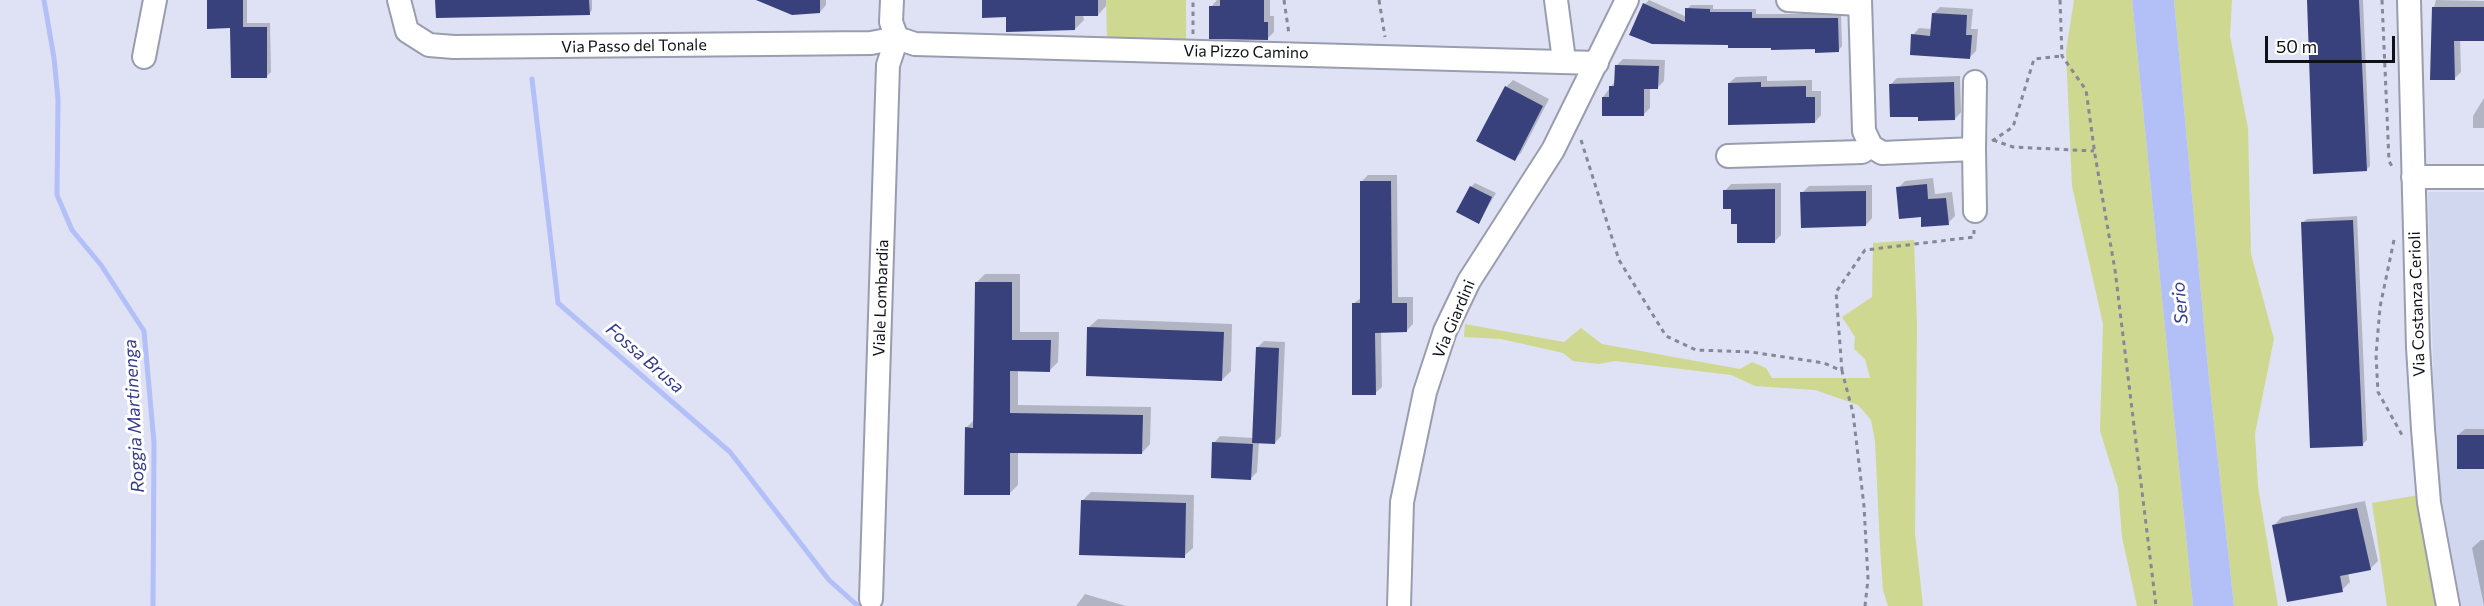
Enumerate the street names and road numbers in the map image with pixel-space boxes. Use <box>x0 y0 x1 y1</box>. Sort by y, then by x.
street label: Via Passo del Tonale <box>561 35 707 57</box>
street label: Via Pizzo Camino <box>1183 41 1309 63</box>
street label: Via Costanza Cerioli <box>2405 231 2429 377</box>
street label: Viale Lombardia <box>869 239 893 357</box>
street label: Via Giardini <box>1429 277 1479 361</box>

